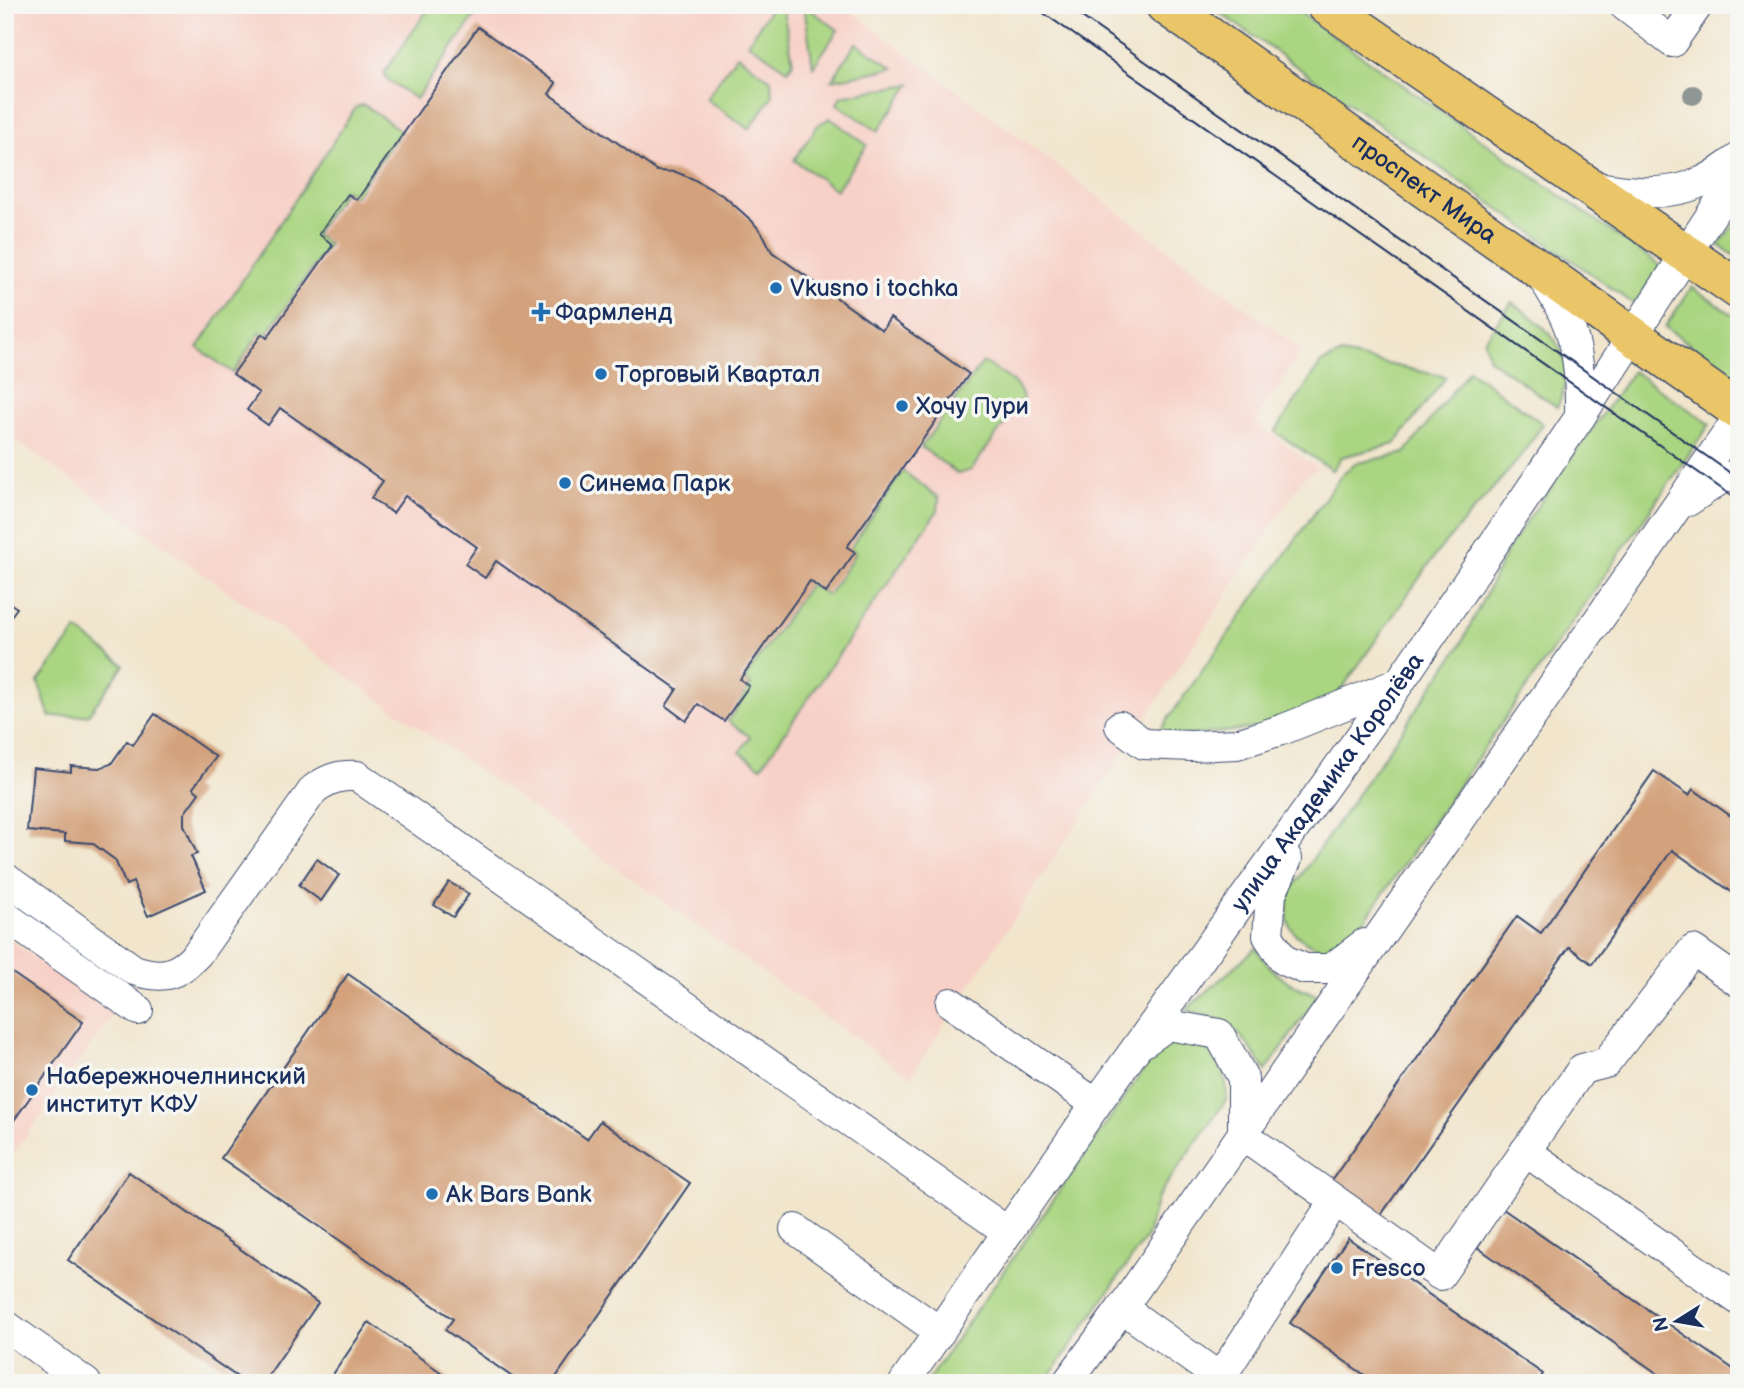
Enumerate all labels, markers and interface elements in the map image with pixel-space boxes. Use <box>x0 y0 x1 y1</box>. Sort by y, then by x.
street label: проспект Мира <box>1347 128 1503 250</box>
place label: Vkusno i tochka <box>790 274 959 303</box>
marker: Vkusno i tochka <box>768 280 784 296</box>
place label: Фармленд <box>555 298 673 327</box>
marker: Фармленд <box>533 304 549 320</box>
place label: Торговый Квартал <box>615 360 820 389</box>
marker: Торговый Квартал <box>593 366 609 382</box>
place label: Хочу Пури <box>916 392 1029 421</box>
marker: Хочу Пури <box>894 398 910 414</box>
place label: Синема Парк <box>579 469 731 498</box>
marker: Синема Парк <box>557 475 573 491</box>
street label: улица Академика Королёва <box>1225 647 1430 917</box>
place label: Набережночелнинский институт КФУ <box>46 1062 306 1119</box>
marker: Набережночелнинский институт КФУ <box>24 1082 40 1098</box>
place label: Ak Bars Bank <box>446 1180 592 1209</box>
marker: Ak Bars Bank <box>424 1186 440 1202</box>
place label: Fresco <box>1351 1254 1426 1283</box>
marker: Fresco <box>1329 1260 1345 1276</box>
north arrow <box>1642 1286 1712 1356</box>
text: N <box>1649 1315 1674 1333</box>

